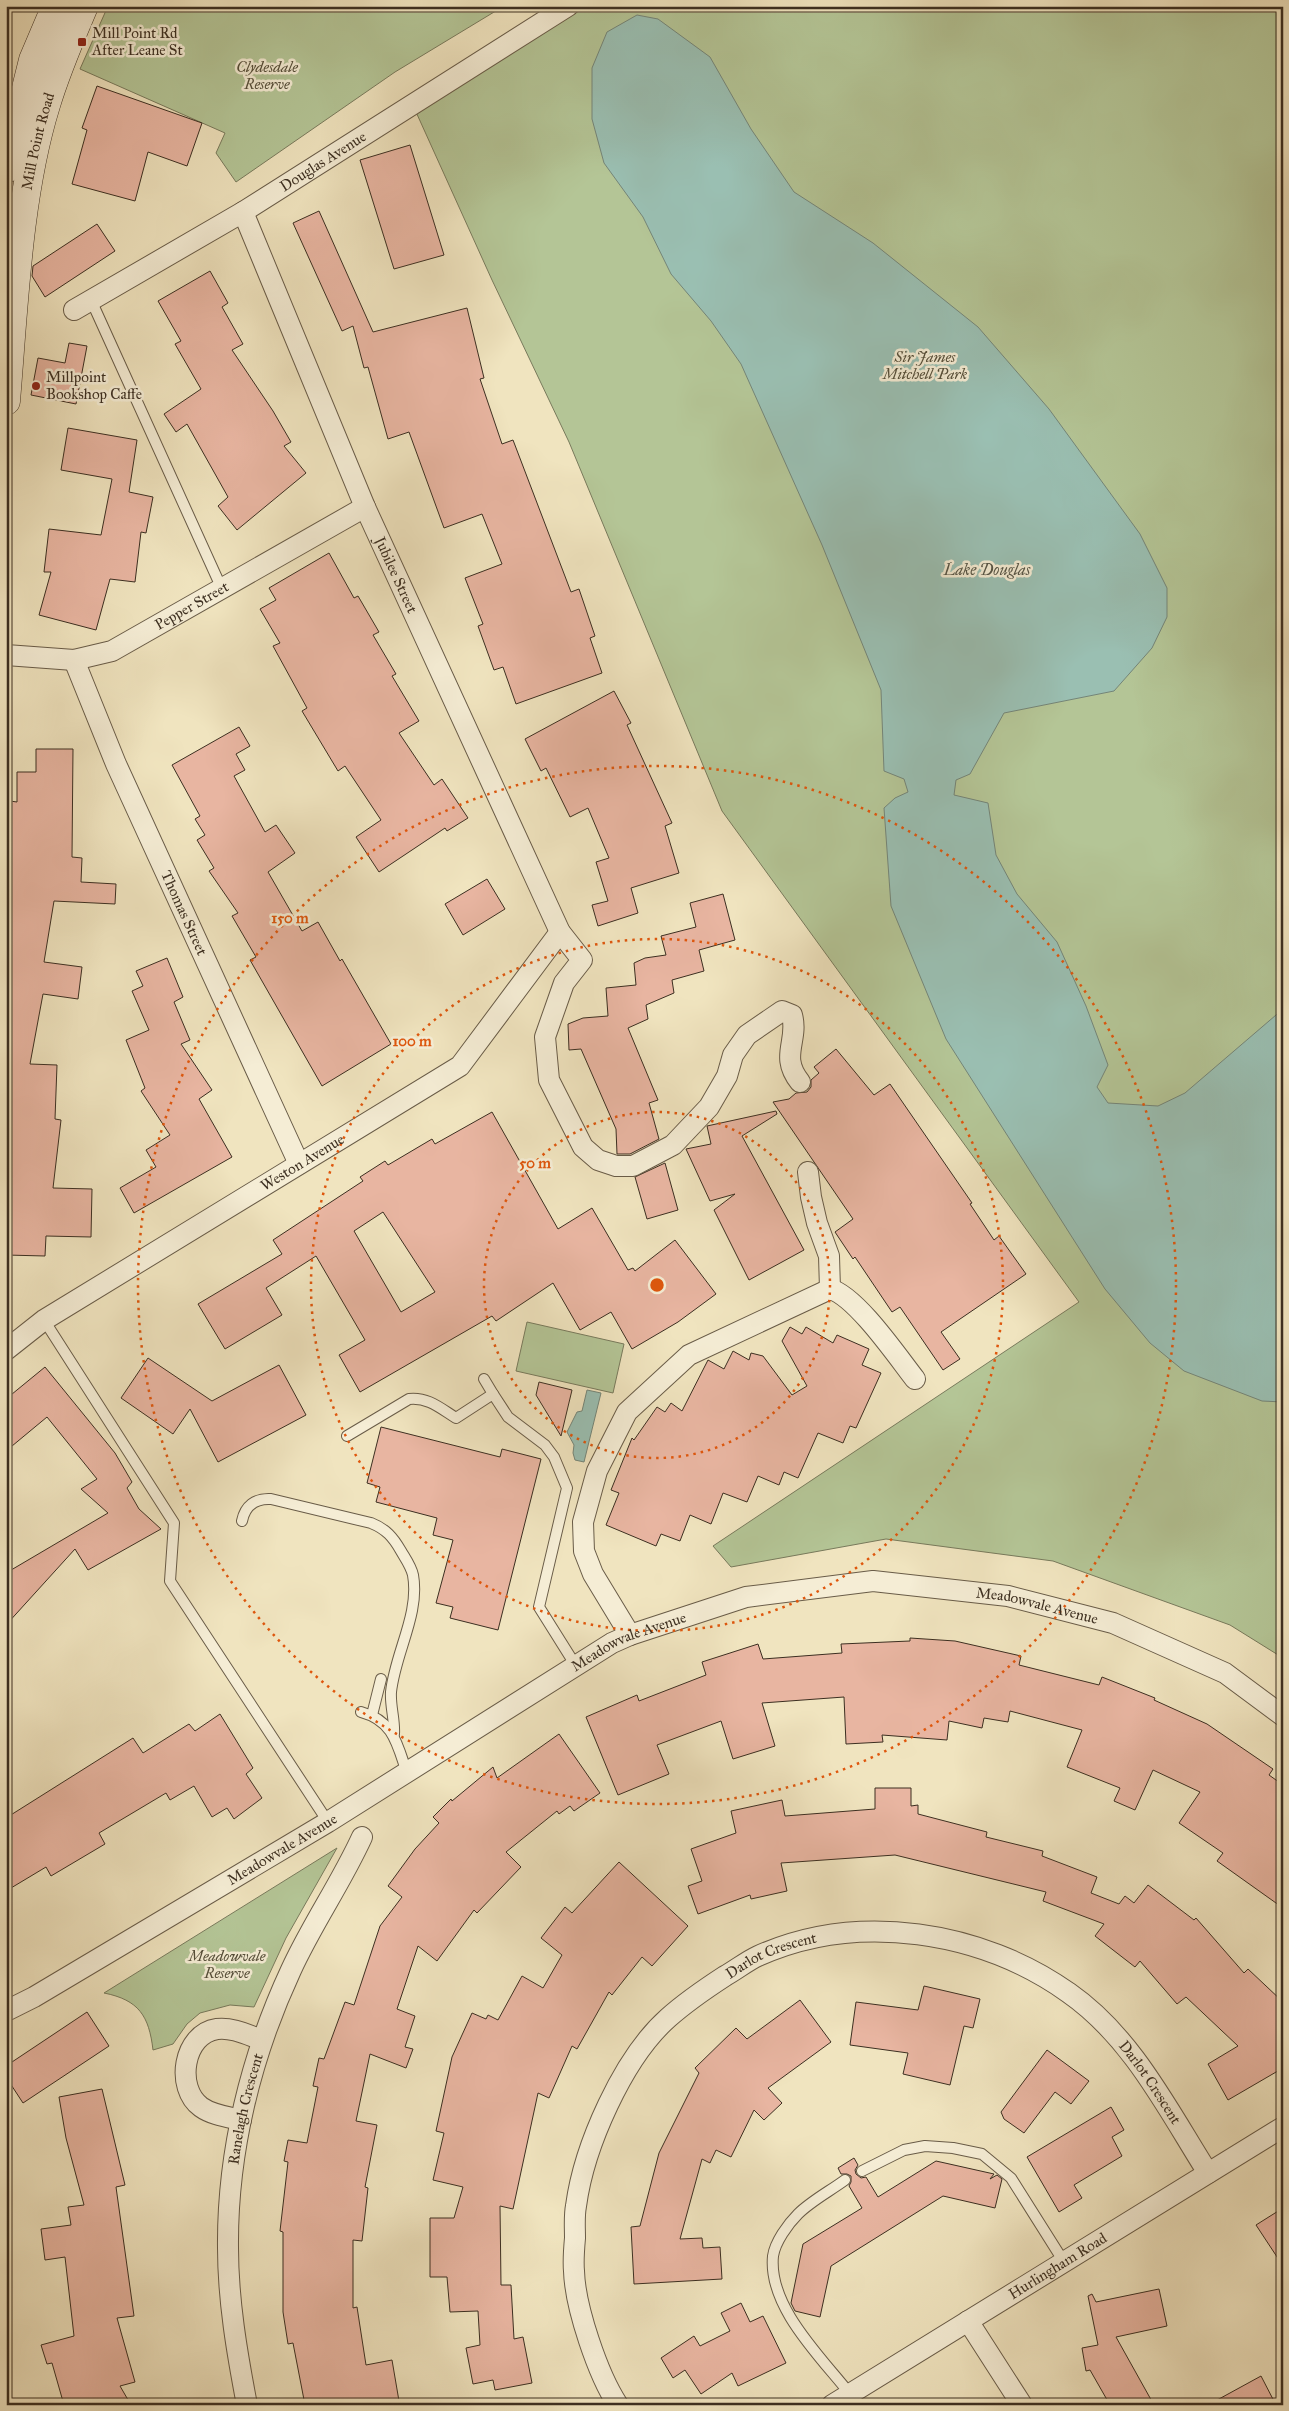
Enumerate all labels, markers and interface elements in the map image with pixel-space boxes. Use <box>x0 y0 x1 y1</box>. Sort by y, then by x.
place label: Mill Point Rd After Leane St <box>91 24 183 59</box>
marker: Mill Point Rd After Leane St <box>76 36 88 48</box>
park label: Clydesdale Reserve <box>236 58 298 93</box>
street label: Mill Point Road <box>18 90 58 191</box>
street label: Douglas Avenue <box>276 127 369 195</box>
park label: Sir James Mitchell Park <box>881 348 968 383</box>
place label: Millpoint Bookshop Caffe <box>46 368 142 403</box>
marker: Millpoint Bookshop Caffe <box>30 380 42 392</box>
street label: Jubilee Street <box>369 532 422 617</box>
water label: Lake Douglas <box>943 560 1031 579</box>
street label: Pepper Street <box>152 577 232 634</box>
street label: Thomas Street <box>157 868 212 959</box>
text: 150 m <box>271 909 309 927</box>
text: 100 m <box>392 1032 432 1050</box>
street label: Weston Avenue <box>257 1130 347 1195</box>
text: 50 m <box>519 1154 551 1172</box>
centre of rings <box>648 1276 666 1294</box>
street label: Meadowvale Avenue <box>975 1583 1100 1628</box>
street label: Meadowvale Avenue <box>568 1608 689 1675</box>
street label: Meadowvale Avenue <box>224 1810 340 1889</box>
street label: Darlot Crescent <box>722 1928 819 1983</box>
park label: Meadowvale Reserve <box>187 1947 266 1982</box>
street label: Darlot Crescent <box>1115 2037 1185 2128</box>
street label: Ranelagh Crescent <box>224 2050 267 2166</box>
street label: Hurlingham Road <box>1005 2229 1110 2303</box>

